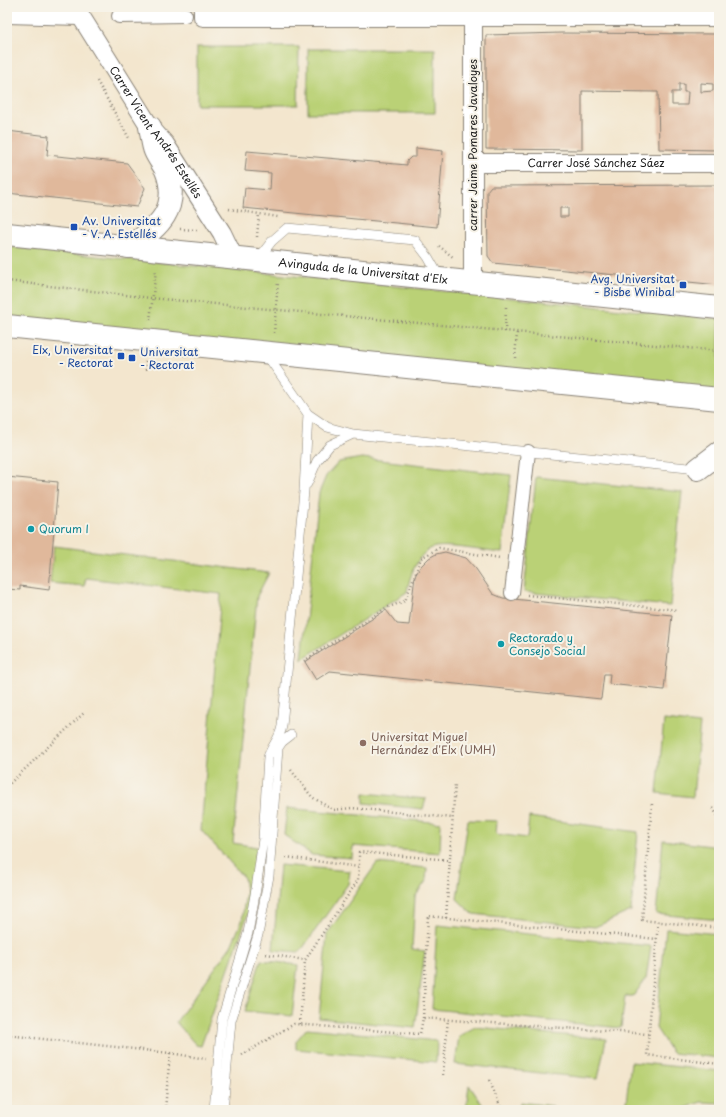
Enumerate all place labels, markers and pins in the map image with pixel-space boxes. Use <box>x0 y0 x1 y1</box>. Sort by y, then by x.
place label: Av. Universitat - V. A. Estellés <box>82 212 161 242</box>
marker: Av. Universitat - V. A. Estellés <box>69 222 79 232</box>
place label: Avg. Universitat - Bisbe Winibal <box>590 270 675 300</box>
marker: Avg. Universitat - Bisbe Winibal <box>678 280 688 290</box>
place label: Elx, Universitat - Rectorat <box>32 341 113 371</box>
place label: Universitat - Rectorat <box>140 343 199 373</box>
marker: Elx, Universitat - Rectorat <box>116 351 126 361</box>
marker: Universitat - Rectorat <box>127 353 137 363</box>
place label: Quorum I <box>39 520 89 537</box>
marker: Quorum I <box>26 524 36 534</box>
place label: Rectorado y Consejo Social <box>509 629 586 659</box>
marker: Rectorado y Consejo Social <box>496 639 506 649</box>
place label: Universitat Miguel Hernández d'Elx (UMH) <box>371 728 496 758</box>
marker: Universitat Miguel Hernández d'Elx (UMH) <box>358 738 368 748</box>

